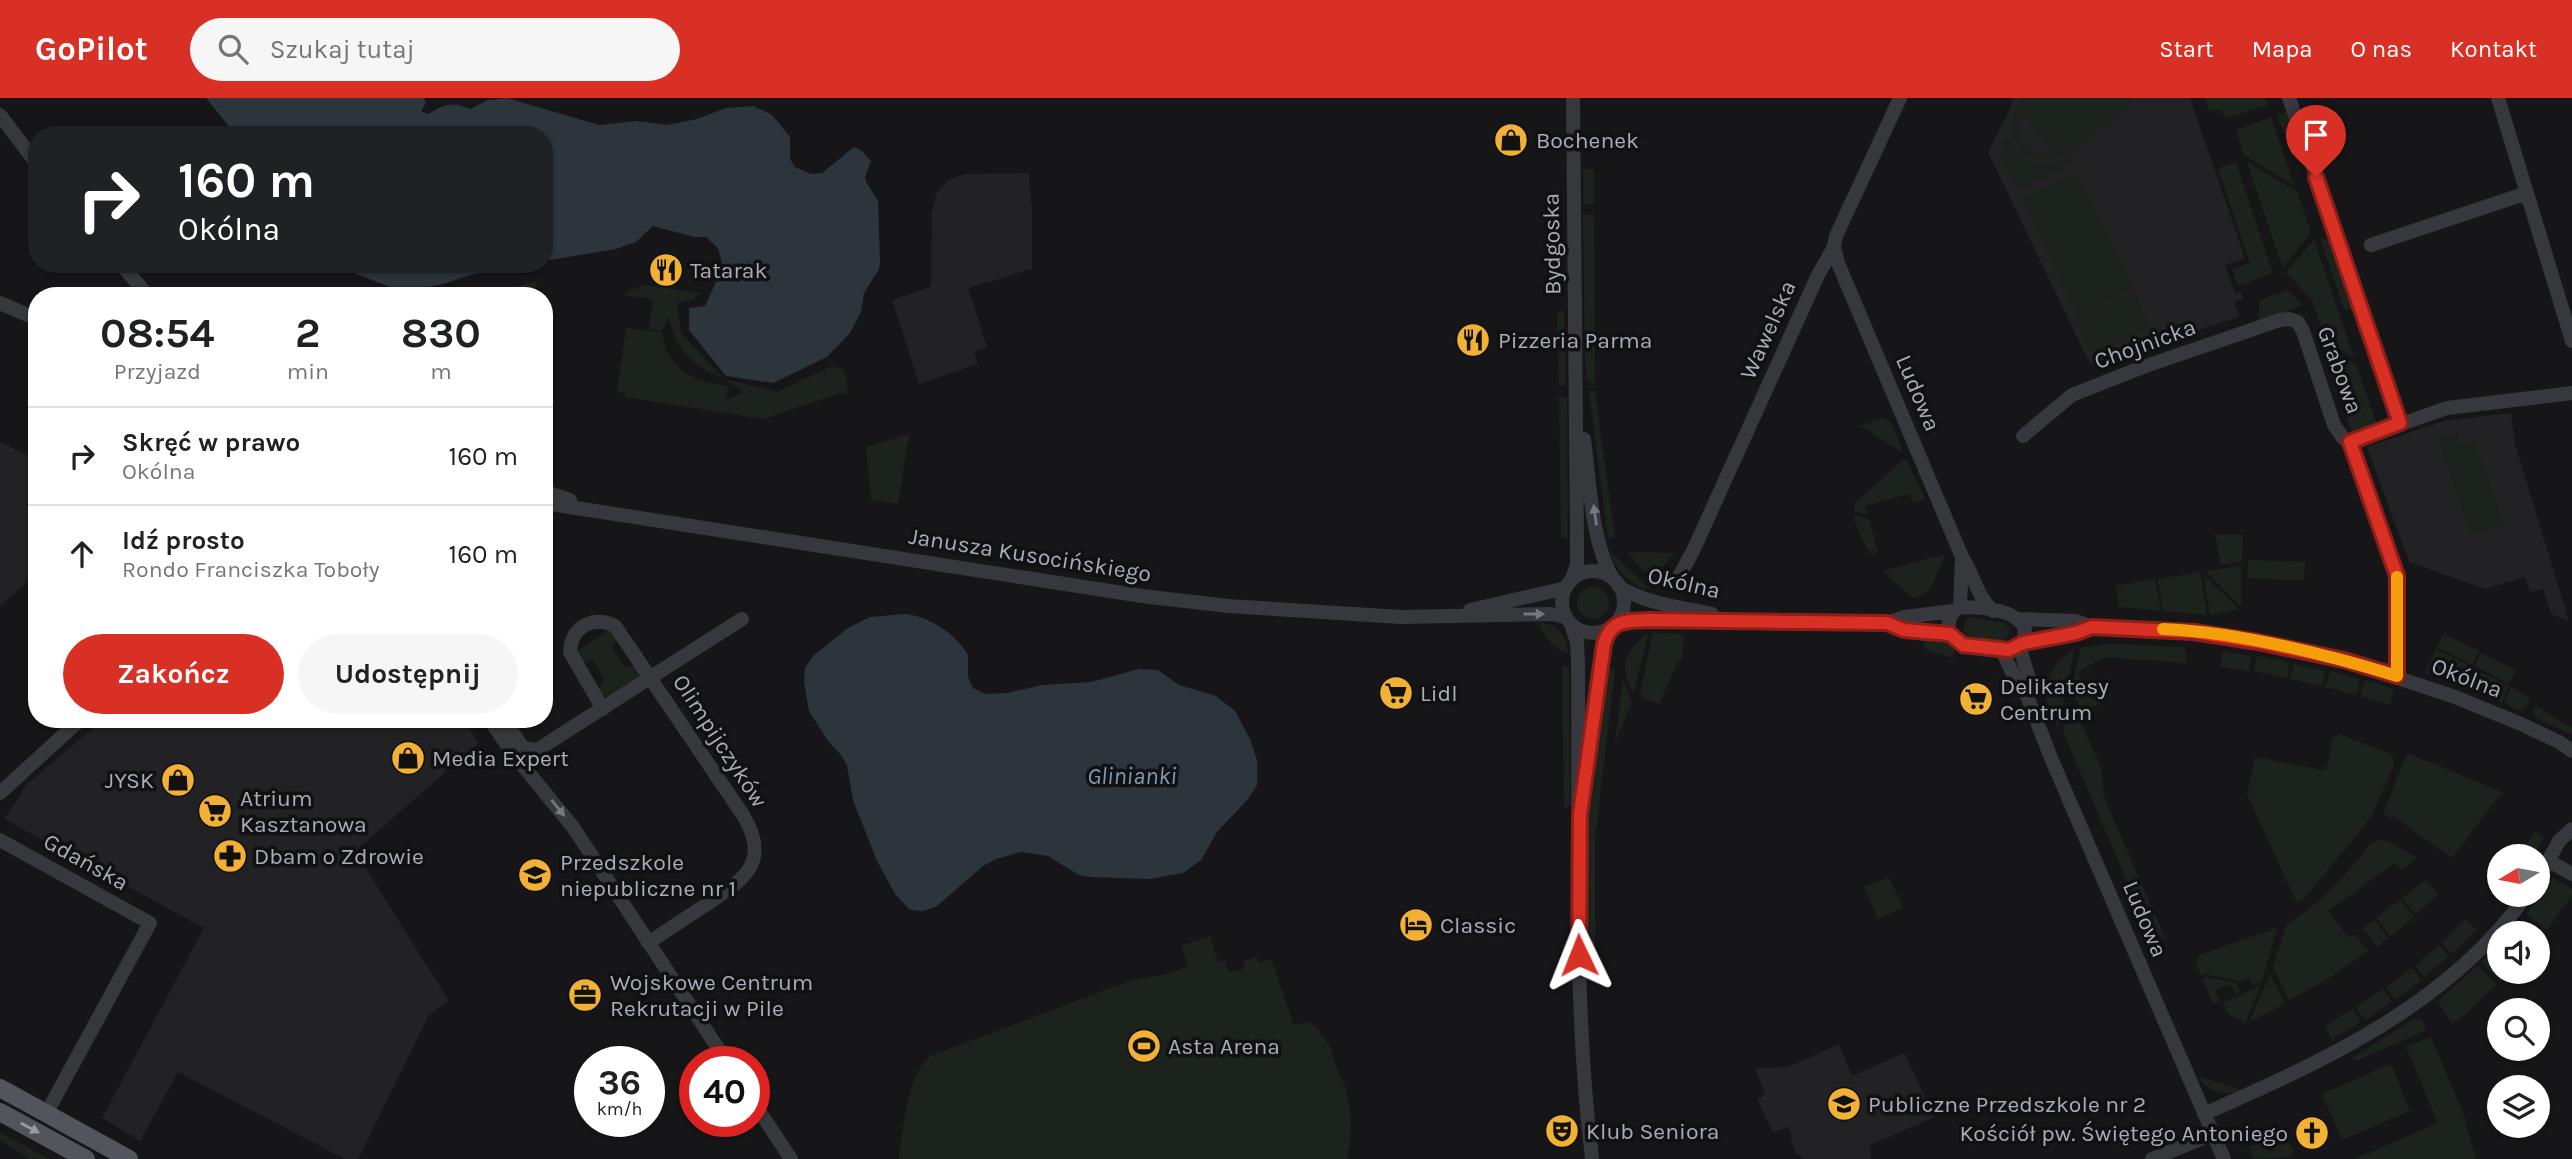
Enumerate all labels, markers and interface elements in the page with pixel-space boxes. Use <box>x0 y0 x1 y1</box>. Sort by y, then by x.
search box <box>190 18 680 81</box>
text: GoPilot <box>35 30 148 68</box>
icon: search <box>214 30 252 68</box>
text: Szukaj tutaj <box>270 34 415 65</box>
text: Start <box>2159 35 2214 63</box>
text: Mapa <box>2252 35 2313 63</box>
text: O nas <box>2351 35 2412 63</box>
text: Kontakt <box>2450 35 2537 63</box>
pin <box>2286 105 2346 177</box>
icon: arrive <box>2297 116 2335 154</box>
shop icon: Bochenek <box>1492 121 1530 159</box>
place label: Bochenek <box>1536 127 1639 154</box>
text: 160 m <box>178 152 315 209</box>
icon: right <box>63 154 154 245</box>
street label: Bydgoska <box>1538 193 1566 295</box>
text: Okólna <box>178 211 280 248</box>
restaurant icon: Tatarak <box>647 251 685 289</box>
place label: Tatarak <box>690 257 767 284</box>
street label: Wawelska <box>1734 276 1802 384</box>
text: 08:54 <box>100 308 215 358</box>
text: 2 <box>295 308 321 358</box>
text: 830 <box>401 308 481 358</box>
street label: Chojnicka <box>2091 313 2199 375</box>
restaurant icon: Pizzeria Parma <box>1454 321 1492 359</box>
street label: Grabowa <box>2312 322 2368 418</box>
place label: Pizzeria Parma <box>1498 327 1652 354</box>
street label: Ludowa <box>1890 351 1946 435</box>
text: Przyjazd <box>114 358 201 385</box>
text: min <box>287 358 329 385</box>
text: m <box>430 358 452 385</box>
text: Skręć w prawo <box>122 427 300 458</box>
icon: right <box>63 437 101 475</box>
text: 160 m <box>449 441 518 472</box>
text: Okólna <box>122 458 195 485</box>
one-way arrow <box>1589 504 1600 526</box>
street label: Janusza Kusocińskiego <box>907 522 1153 588</box>
text: Idź prosto <box>122 525 245 556</box>
icon: ahead <box>63 535 101 573</box>
text: 160 m <box>449 539 518 570</box>
text: Rondo Franciszka Toboły <box>122 556 380 583</box>
street label: Okólna <box>1645 562 1723 604</box>
one-way arrow <box>1523 608 1545 620</box>
button: Zakończ <box>63 634 284 714</box>
button: Udostępnij <box>298 634 518 714</box>
street label: Okólna <box>2428 652 2506 704</box>
street label: Olimpijczyków <box>667 670 773 813</box>
place label: Delikatesy Centrum <box>2000 673 2109 726</box>
supermarket icon: Lidl <box>1377 674 1415 712</box>
place label: Lidl <box>1420 680 1458 707</box>
supermarket icon: Delikatesy Centrum <box>1957 680 1995 718</box>
shop icon: Media Expert <box>389 739 427 777</box>
place label: Media Expert <box>432 745 569 772</box>
shop icon: JYSK <box>159 761 197 799</box>
water label: Glinianki <box>1087 762 1177 790</box>
place label: JYSK <box>105 767 154 794</box>
place label: Atrium Kasztanowa <box>240 785 367 838</box>
supermarket icon: Atrium Kasztanowa <box>196 792 234 830</box>
one-way arrow <box>550 798 565 816</box>
street label: Gdańska <box>39 828 133 896</box>
pharmacy icon: Dbam o Zdrowie <box>211 837 249 875</box>
place label: Dbam o Zdrowie <box>254 843 424 870</box>
north arrow <box>2487 844 2550 906</box>
map controls <box>2487 844 2550 1138</box>
place label: Przedszkole niepubliczne nr 1 <box>560 849 736 902</box>
school or university icon: Przedszkole niepubliczne nr 1 <box>516 856 554 894</box>
street label: Ludowa <box>2117 877 2173 961</box>
hotel icon: Classic <box>1397 906 1435 944</box>
place label: Classic <box>1440 912 1516 939</box>
position arrow <box>1542 918 1616 992</box>
button: sound <box>2487 921 2550 984</box>
place label: Wojskowe Centrum Rekrutacji w Pile <box>610 969 813 1022</box>
office icon: Wojskowe Centrum Rekrutacji w Pile <box>566 976 604 1014</box>
button: search <box>2487 998 2550 1061</box>
sports icon: Asta Arena <box>1125 1027 1163 1065</box>
place label: Asta Arena <box>1168 1033 1280 1060</box>
speed limit sign: 40 <box>679 1046 770 1137</box>
text: 36 <box>598 1062 641 1103</box>
button: layers <box>2487 1075 2550 1138</box>
school or university icon: Publiczne Przedszkole nr 2 <box>1825 1085 1863 1123</box>
place label: Publiczne Przedszkole nr 2 <box>1868 1091 2146 1118</box>
text: km/h <box>597 1098 642 1120</box>
theatre icon: Klub Seniora <box>1543 1112 1581 1150</box>
church icon: Kościół pw. Świętego Antoniego <box>2293 1114 2331 1152</box>
place label: Klub Seniora <box>1586 1118 1719 1145</box>
place label: Kościół pw. Świętego Antoniego <box>1959 1120 2288 1147</box>
one-way arrow <box>20 1122 40 1134</box>

